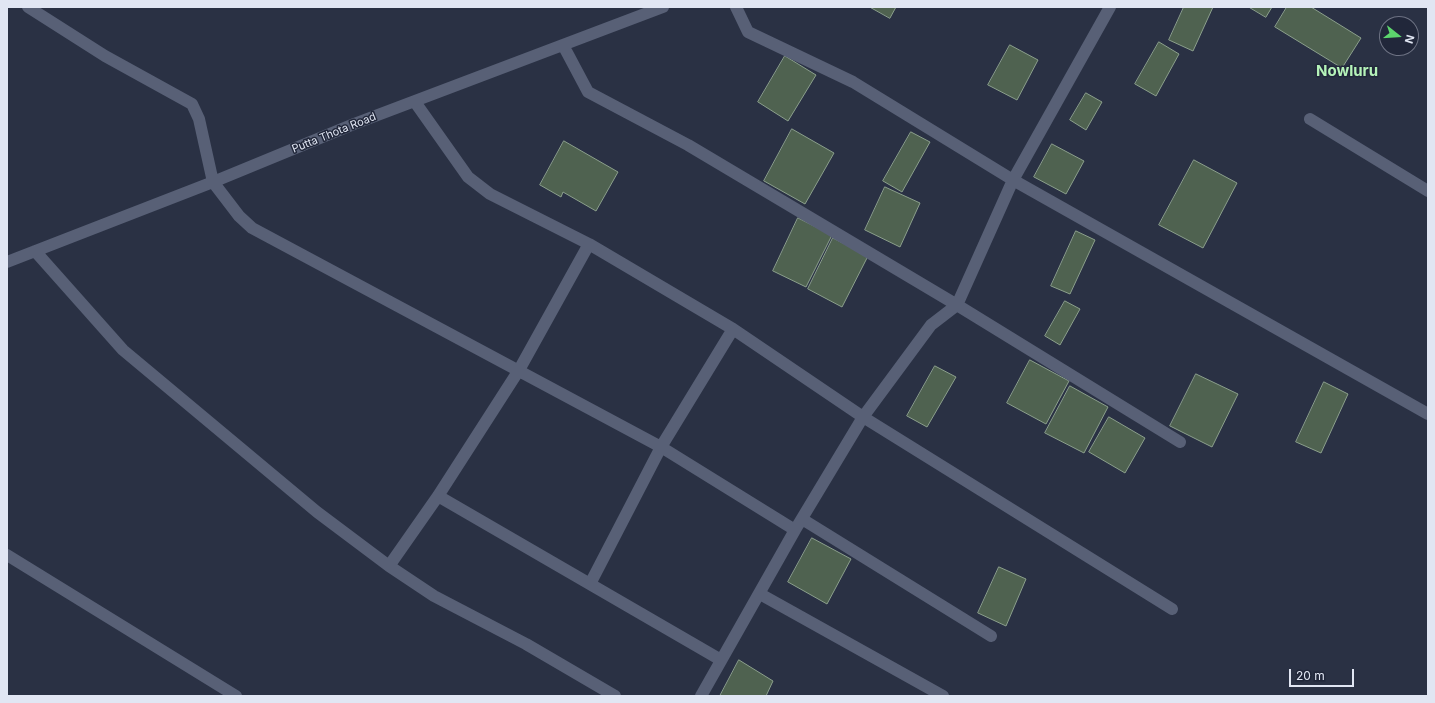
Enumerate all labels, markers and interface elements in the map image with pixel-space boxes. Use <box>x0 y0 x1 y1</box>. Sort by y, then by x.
north arrow <box>1379 16 1419 56</box>
text: N <box>1402 33 1417 45</box>
district label: Nowluru <box>1316 62 1378 80</box>
street label: Putta Thota Road <box>290 110 378 156</box>
scale bar <box>1291 661 1356 687</box>
text: 20 m <box>1296 668 1325 683</box>

